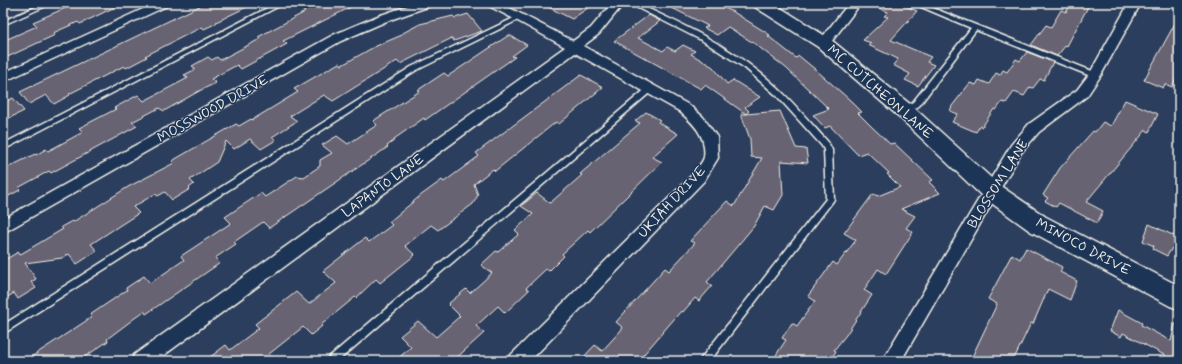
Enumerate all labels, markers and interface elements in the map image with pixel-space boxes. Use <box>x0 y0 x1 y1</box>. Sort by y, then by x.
street label: MC CUTCHEON LANE <box>823 41 937 143</box>
street label: MOSSWOOD DRIVE <box>154 71 272 147</box>
street label: BLOSSOM LANE <box>963 136 1033 232</box>
street label: LAPANTO LANE <box>338 150 428 222</box>
street label: UKIAH DRIVE <box>634 162 710 242</box>
street label: MINOCO DRIVE <box>1032 214 1134 280</box>

